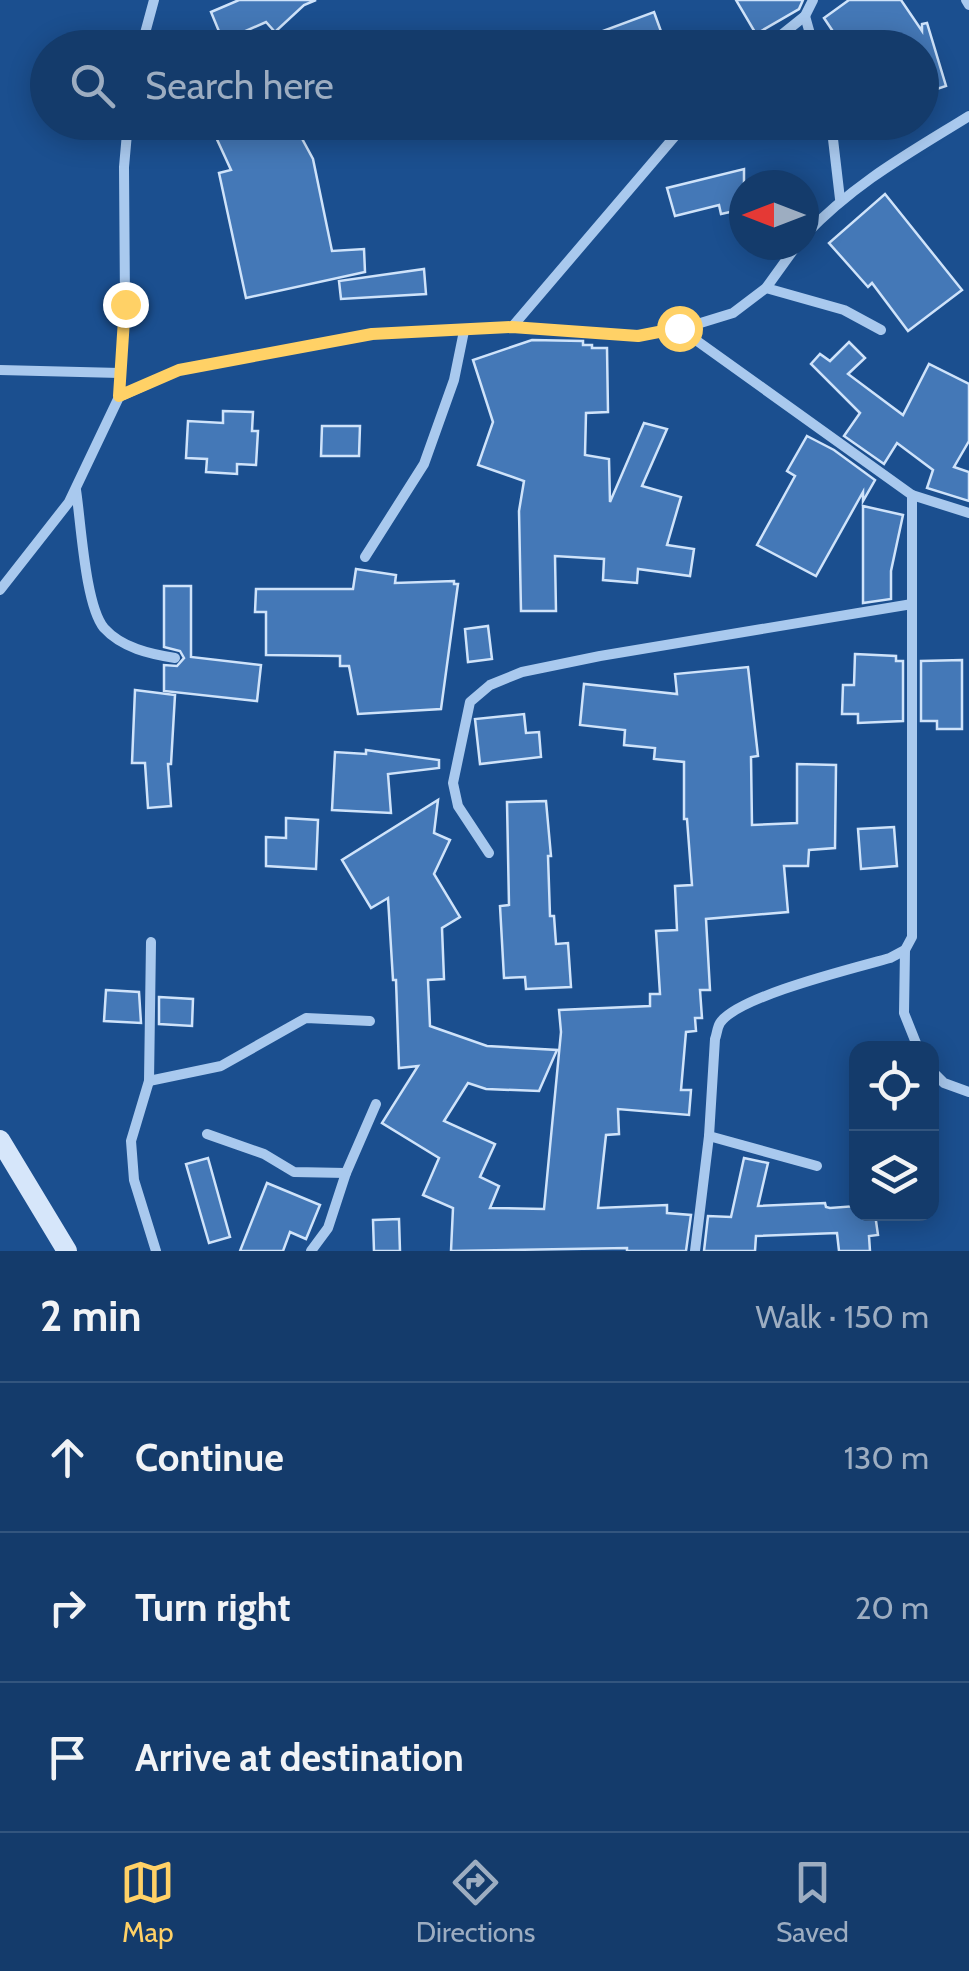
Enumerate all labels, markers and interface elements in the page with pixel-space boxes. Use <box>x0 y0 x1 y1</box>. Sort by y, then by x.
search box <box>30 30 939 140</box>
icon: search <box>65 58 120 113</box>
text: Search here <box>145 62 334 109</box>
north arrow <box>729 170 819 260</box>
route end <box>103 282 149 328</box>
route start <box>657 306 703 352</box>
map controls <box>849 1041 939 1221</box>
button: locate <box>849 1041 939 1131</box>
button: layers <box>849 1131 939 1221</box>
text: 2 min <box>40 1290 141 1342</box>
text: Walk · 150 m <box>755 1297 929 1336</box>
icon: ahead <box>40 1430 95 1485</box>
text: Continue <box>135 1434 284 1481</box>
text: 130 m <box>844 1438 929 1477</box>
icon: right <box>40 1580 95 1635</box>
text: Turn right <box>135 1584 291 1631</box>
text: 20 m <box>855 1588 929 1627</box>
icon: arrive <box>40 1730 95 1785</box>
text: Arrive at destination <box>135 1734 464 1781</box>
tab: Map <box>120 1855 175 1949</box>
tab: Directions <box>416 1855 535 1949</box>
tab: Saved <box>776 1855 849 1949</box>

